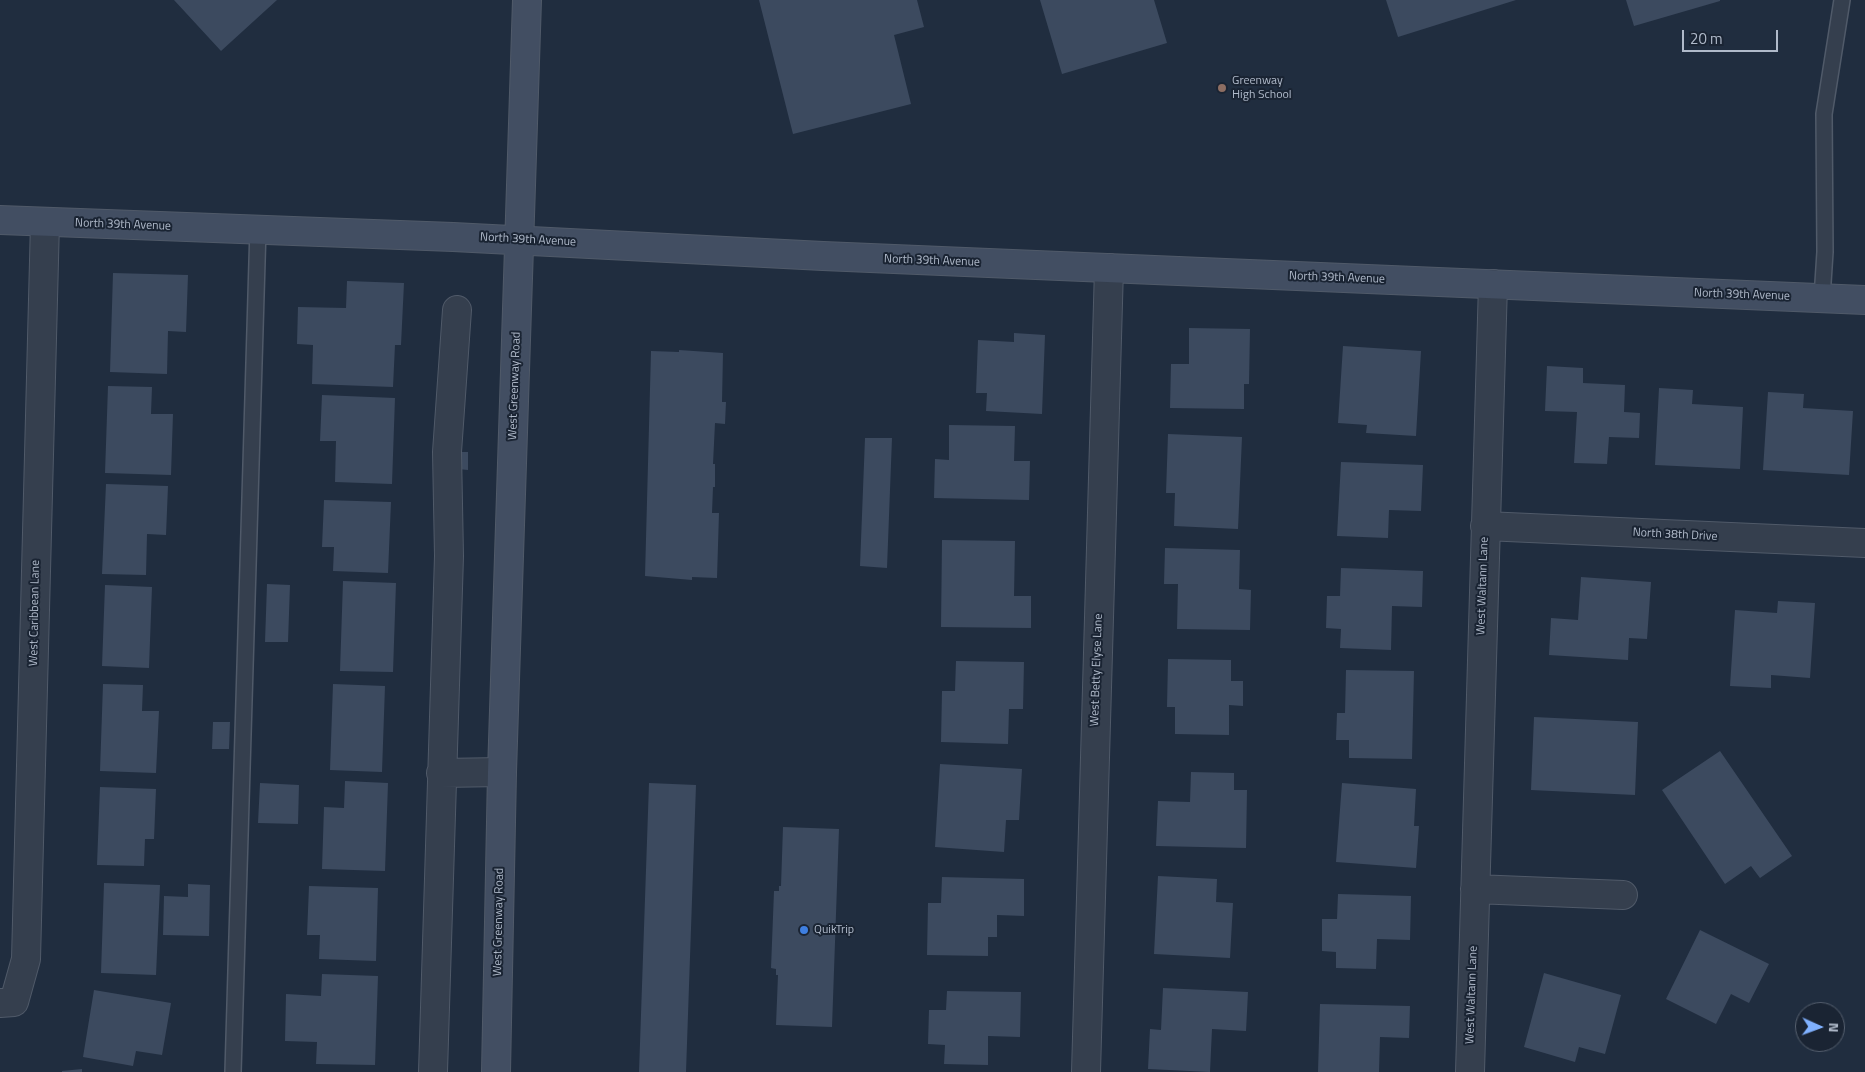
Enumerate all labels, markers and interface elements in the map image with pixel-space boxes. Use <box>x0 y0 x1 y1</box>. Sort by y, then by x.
scale bar <box>1685 20 1781 52</box>
text: 20 m <box>1690 27 1723 50</box>
place label: Greenway High School <box>1232 74 1292 102</box>
marker: Greenway High School <box>1216 82 1228 94</box>
street label: North 39th Avenue <box>75 216 171 234</box>
street label: North 39th Avenue <box>480 230 576 250</box>
street label: North 39th Avenue <box>884 252 980 270</box>
street label: North 39th Avenue <box>1289 269 1385 287</box>
street label: North 39th Avenue <box>1694 286 1790 304</box>
street label: West Greenway Road <box>506 332 524 440</box>
street label: North 38th Drive <box>1632 526 1718 544</box>
street label: West Waltann Lane <box>1474 537 1492 635</box>
street label: West Caribbean Lane <box>27 560 43 666</box>
street label: West Betty Elyse Lane <box>1088 613 1106 727</box>
street label: West Greenway Road <box>491 868 507 976</box>
place label: QuikTrip <box>814 923 854 937</box>
marker: QuikTrip <box>798 924 810 936</box>
street label: West Waltann Lane <box>1463 946 1481 1044</box>
north arrow <box>1795 1002 1845 1052</box>
text: N <box>1824 1022 1845 1033</box>

